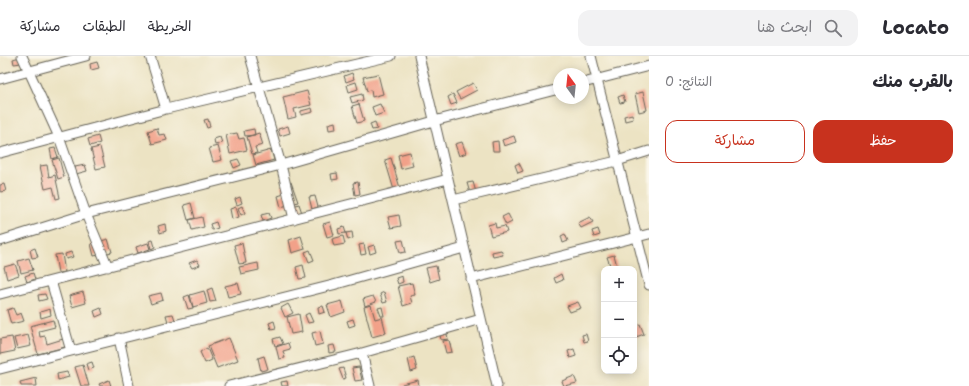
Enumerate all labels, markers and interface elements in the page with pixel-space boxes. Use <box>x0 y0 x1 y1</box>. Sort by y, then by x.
search box <box>578 10 858 46</box>
text: Locato <box>882 15 949 40</box>
text: مشاركة <box>20 17 60 35</box>
text: الطبقات <box>82 17 126 35</box>
text: الخريطة <box>148 17 191 35</box>
text: ابحث هنا <box>757 17 812 37</box>
icon: search <box>822 17 844 39</box>
north arrow <box>553 68 589 104</box>
text: بالقرب منك <box>873 70 953 92</box>
text: النتائج: 0 <box>665 73 712 90</box>
button: مشاركة <box>665 120 805 163</box>
button: حفظ <box>813 120 953 163</box>
map controls <box>601 266 637 374</box>
button: + <box>601 266 637 302</box>
button: − <box>601 302 637 338</box>
button: locate <box>601 338 637 374</box>

